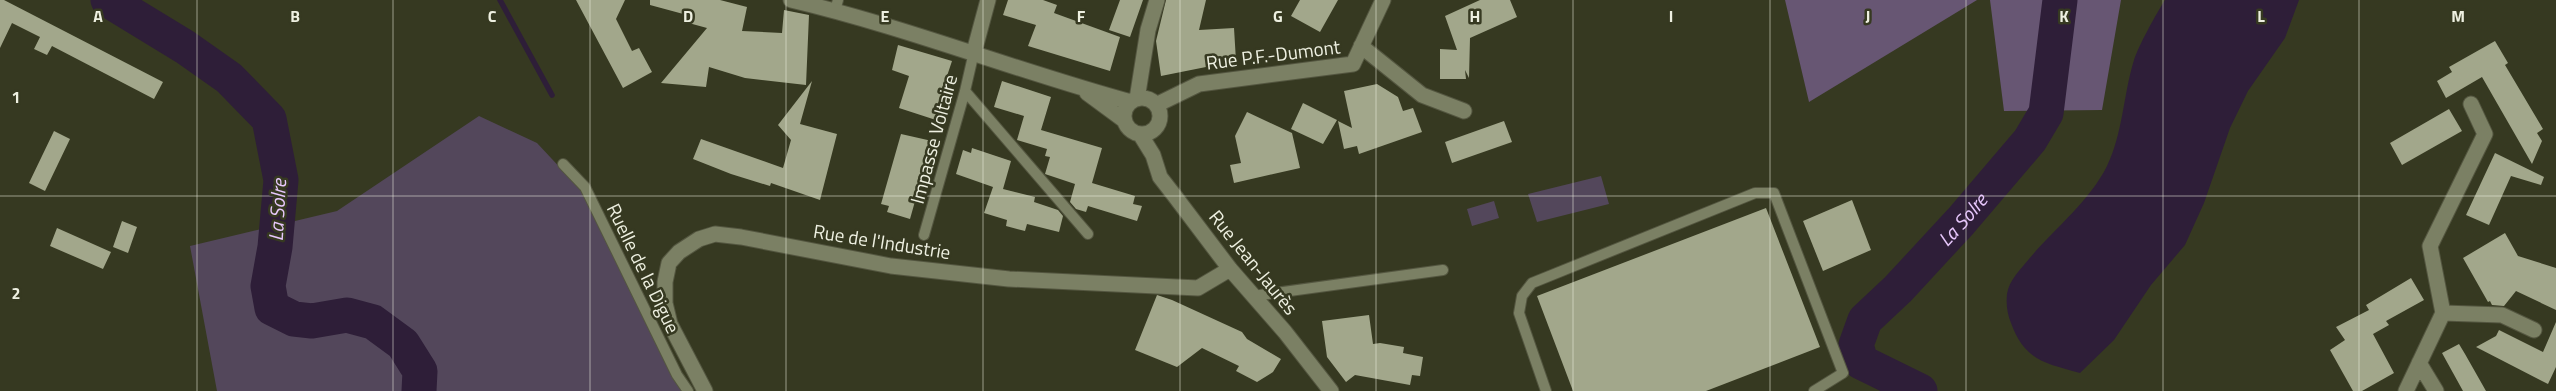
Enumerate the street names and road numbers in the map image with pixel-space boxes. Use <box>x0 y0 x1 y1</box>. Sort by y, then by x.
street label: Rue P.F.-Dumont <box>1204 31 1342 77</box>
street label: Impasse Voltaire <box>902 71 964 207</box>
street label: Ruelle de la Digue <box>600 198 688 338</box>
street label: Rue Jean-Jaurès <box>1202 203 1306 321</box>
street label: Rue de l'Industrie <box>811 216 953 266</box>

